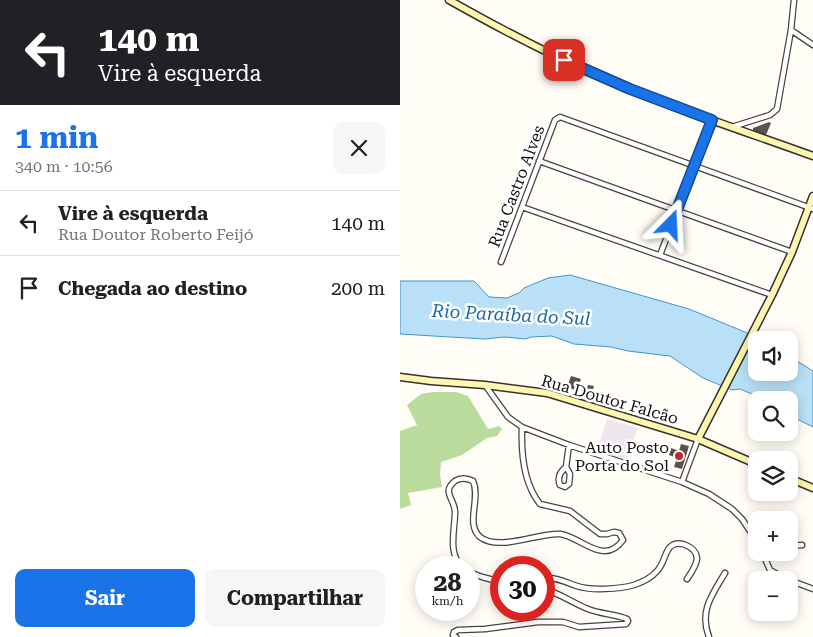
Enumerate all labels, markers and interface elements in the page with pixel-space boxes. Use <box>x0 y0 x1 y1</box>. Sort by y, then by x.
text: 140 m <box>98 19 199 60</box>
icon: left <box>15 20 80 85</box>
pin <box>543 39 585 81</box>
icon: arrive <box>550 46 578 74</box>
text: Vire à esquerda <box>98 61 261 86</box>
text: 1 min <box>15 120 98 155</box>
button: close <box>333 122 385 174</box>
street label: Rua Castro Alves <box>484 122 549 250</box>
text: 340 m · 10:56 <box>15 157 113 176</box>
position arrow <box>644 198 696 250</box>
text: Vire à esquerda <box>58 202 208 225</box>
icon: left <box>15 209 43 237</box>
text: 140 m <box>331 212 385 235</box>
text: Rua Doutor Roberto Feijó <box>58 225 254 244</box>
icon: arrive <box>15 274 43 302</box>
text: Chegada ao destino <box>58 277 247 300</box>
text: 200 m <box>331 277 385 300</box>
water label: Rio Paraíba do Sul <box>430 300 591 329</box>
map controls <box>748 331 798 621</box>
button: sound <box>748 331 798 381</box>
street label: Rua Doutor Falcão <box>539 371 681 428</box>
button: search <box>748 391 798 441</box>
place label: Auto Posto Porta do Sol <box>575 438 669 475</box>
marker: Auto Posto Porta do Sol <box>673 450 685 462</box>
button: layers <box>748 451 798 501</box>
button: + <box>748 511 798 561</box>
speed limit sign: 30 <box>490 556 555 621</box>
text: 28 <box>433 568 462 597</box>
button: Sair <box>15 569 195 627</box>
button: Compartilhar <box>205 569 385 627</box>
button: − <box>748 571 798 621</box>
text: km/h <box>431 594 464 608</box>

